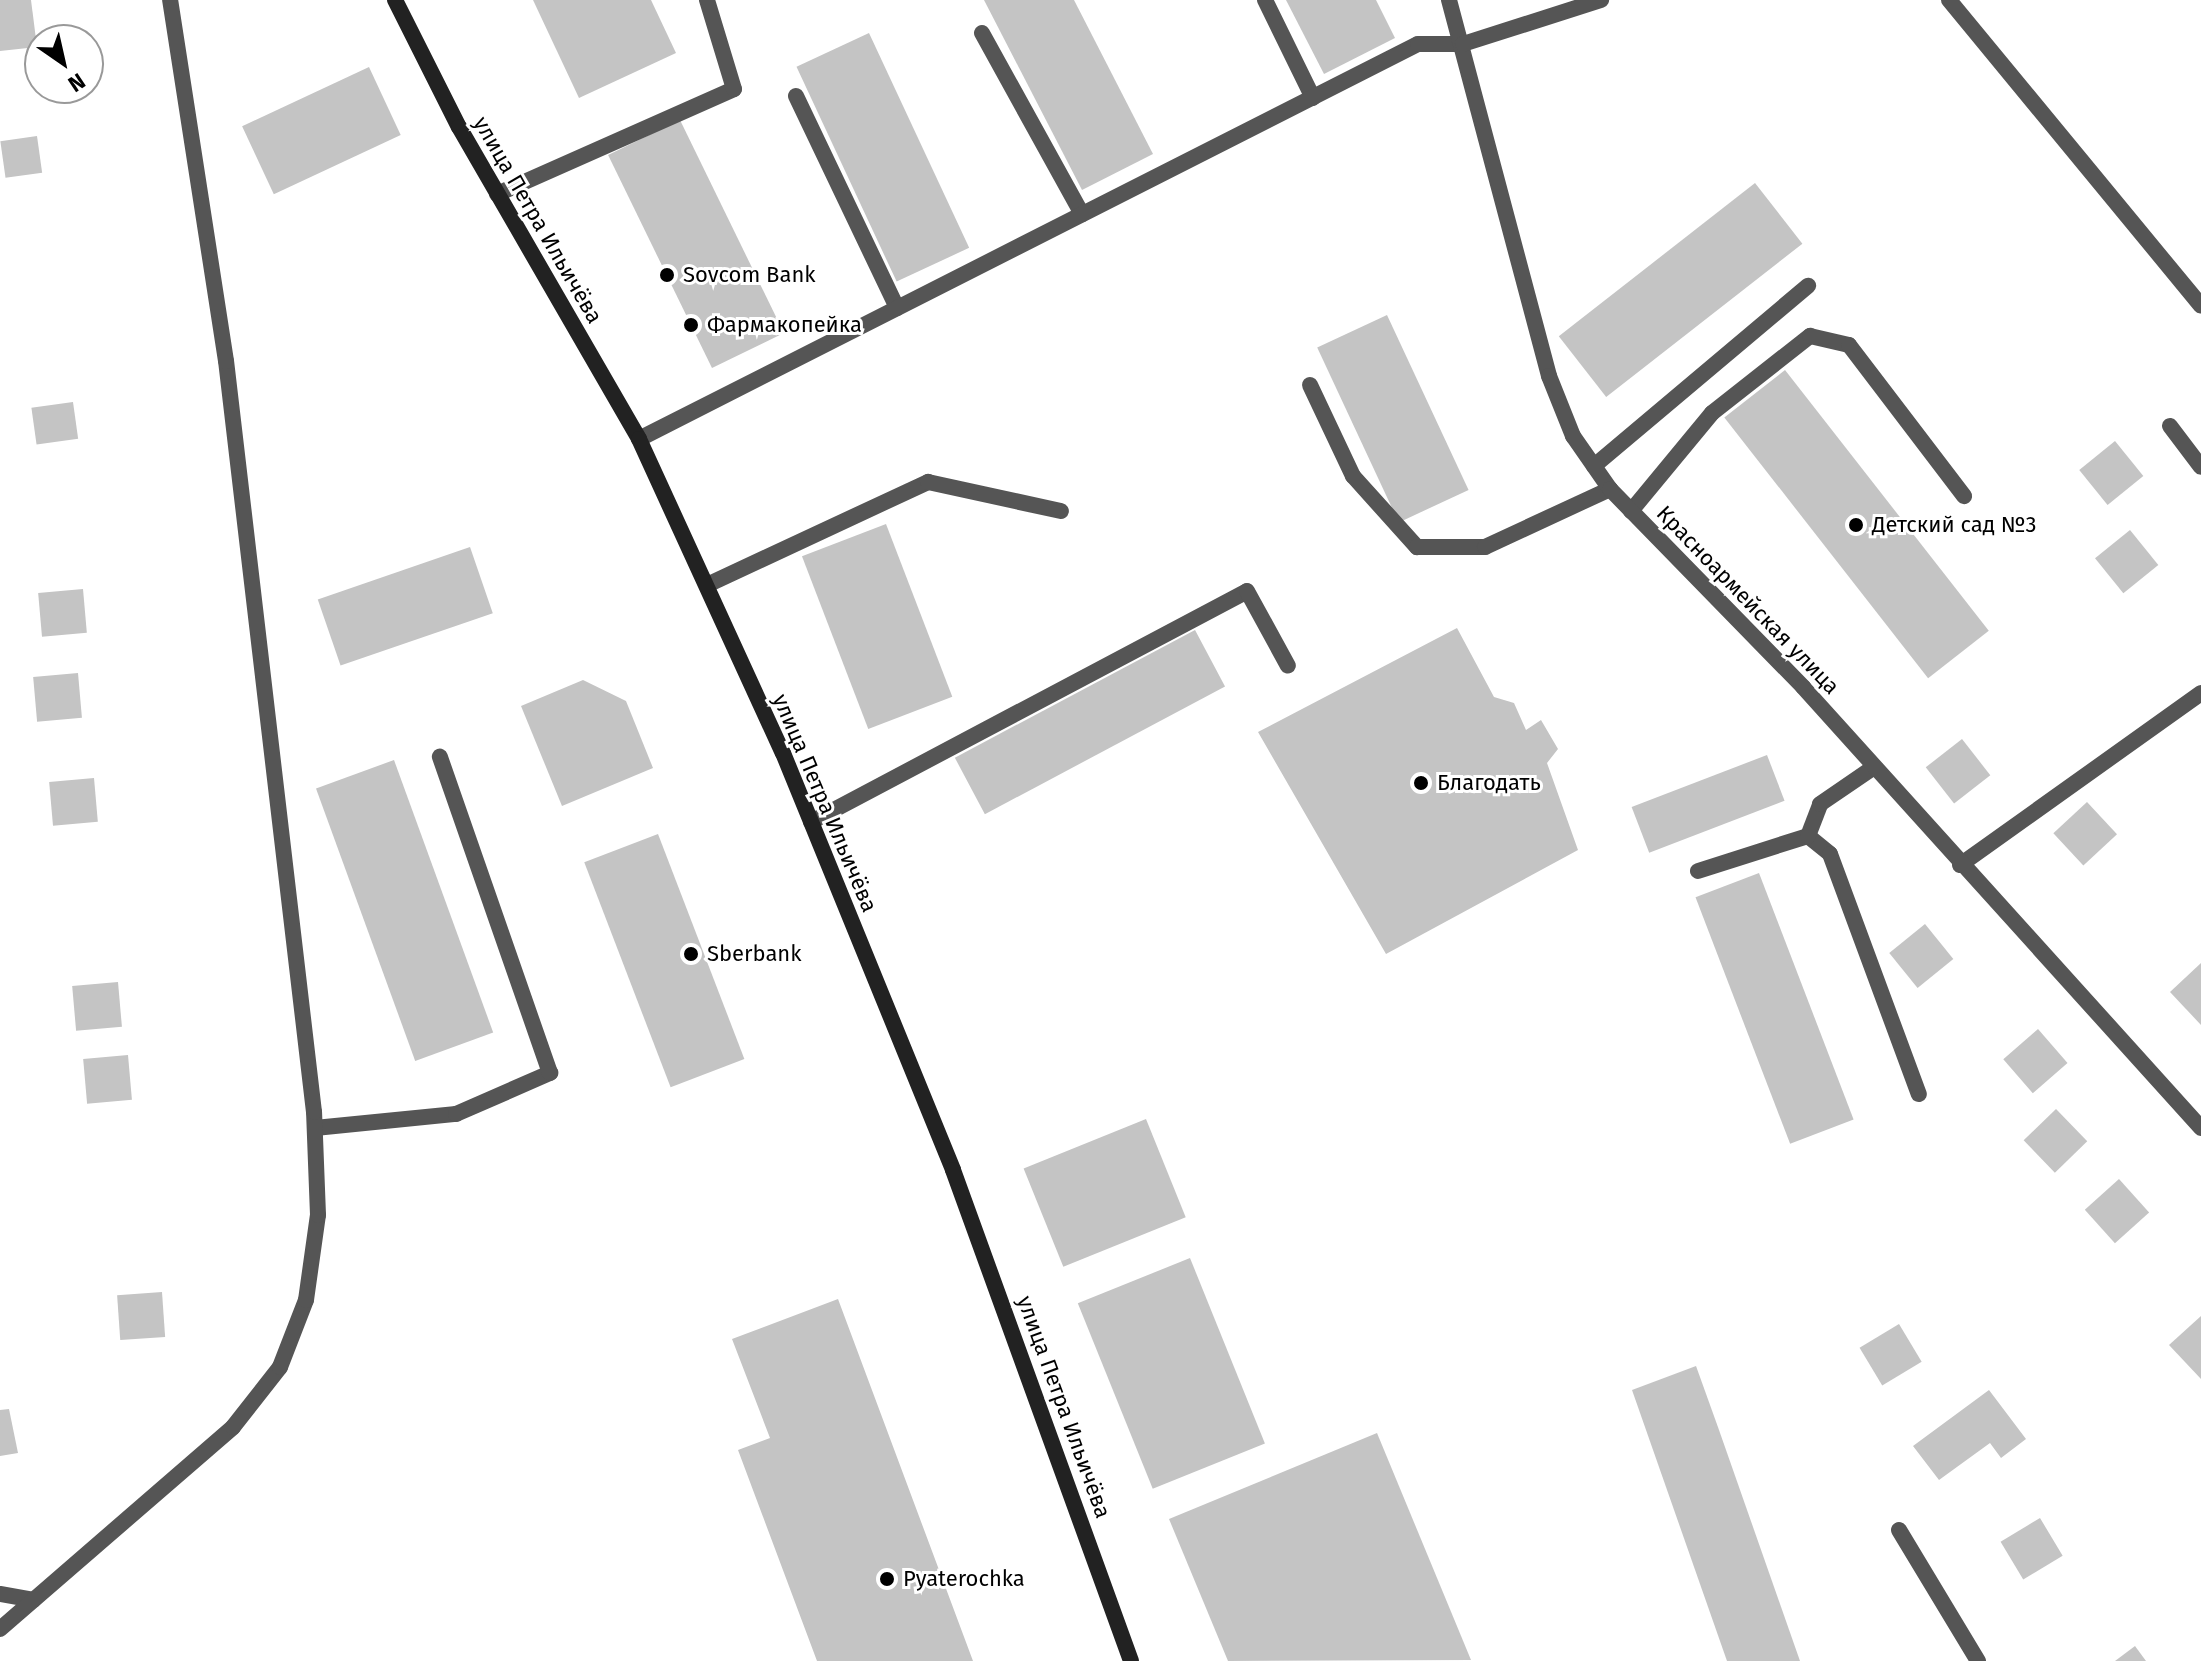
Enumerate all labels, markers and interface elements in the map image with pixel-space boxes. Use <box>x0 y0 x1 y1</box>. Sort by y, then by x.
north arrow <box>24 24 104 104</box>
text: N <box>63 67 90 98</box>
street label: улица Петра Ильичёва <box>468 112 608 328</box>
place label: Sovcom Bank <box>683 262 816 288</box>
marker: Sovcom Bank <box>658 266 676 284</box>
place label: Фармакопейка <box>707 312 862 338</box>
marker: Фармакопейка <box>682 316 700 334</box>
street label: Красноармейская улица <box>1651 500 1845 700</box>
place label: Детский сад №3 <box>1872 512 2036 538</box>
marker: Детский сад №3 <box>1847 516 1865 534</box>
street label: улица Петра Ильичёва <box>767 690 883 916</box>
place label: Благодать <box>1437 770 1541 796</box>
marker: Благодать <box>1412 774 1430 792</box>
place label: Sberbank <box>707 941 802 967</box>
marker: Sberbank <box>682 945 700 963</box>
street label: улица Петра Ильичёва <box>1011 1292 1117 1522</box>
place label: Pyaterochka <box>903 1566 1025 1592</box>
marker: Pyaterochka <box>878 1570 896 1588</box>

